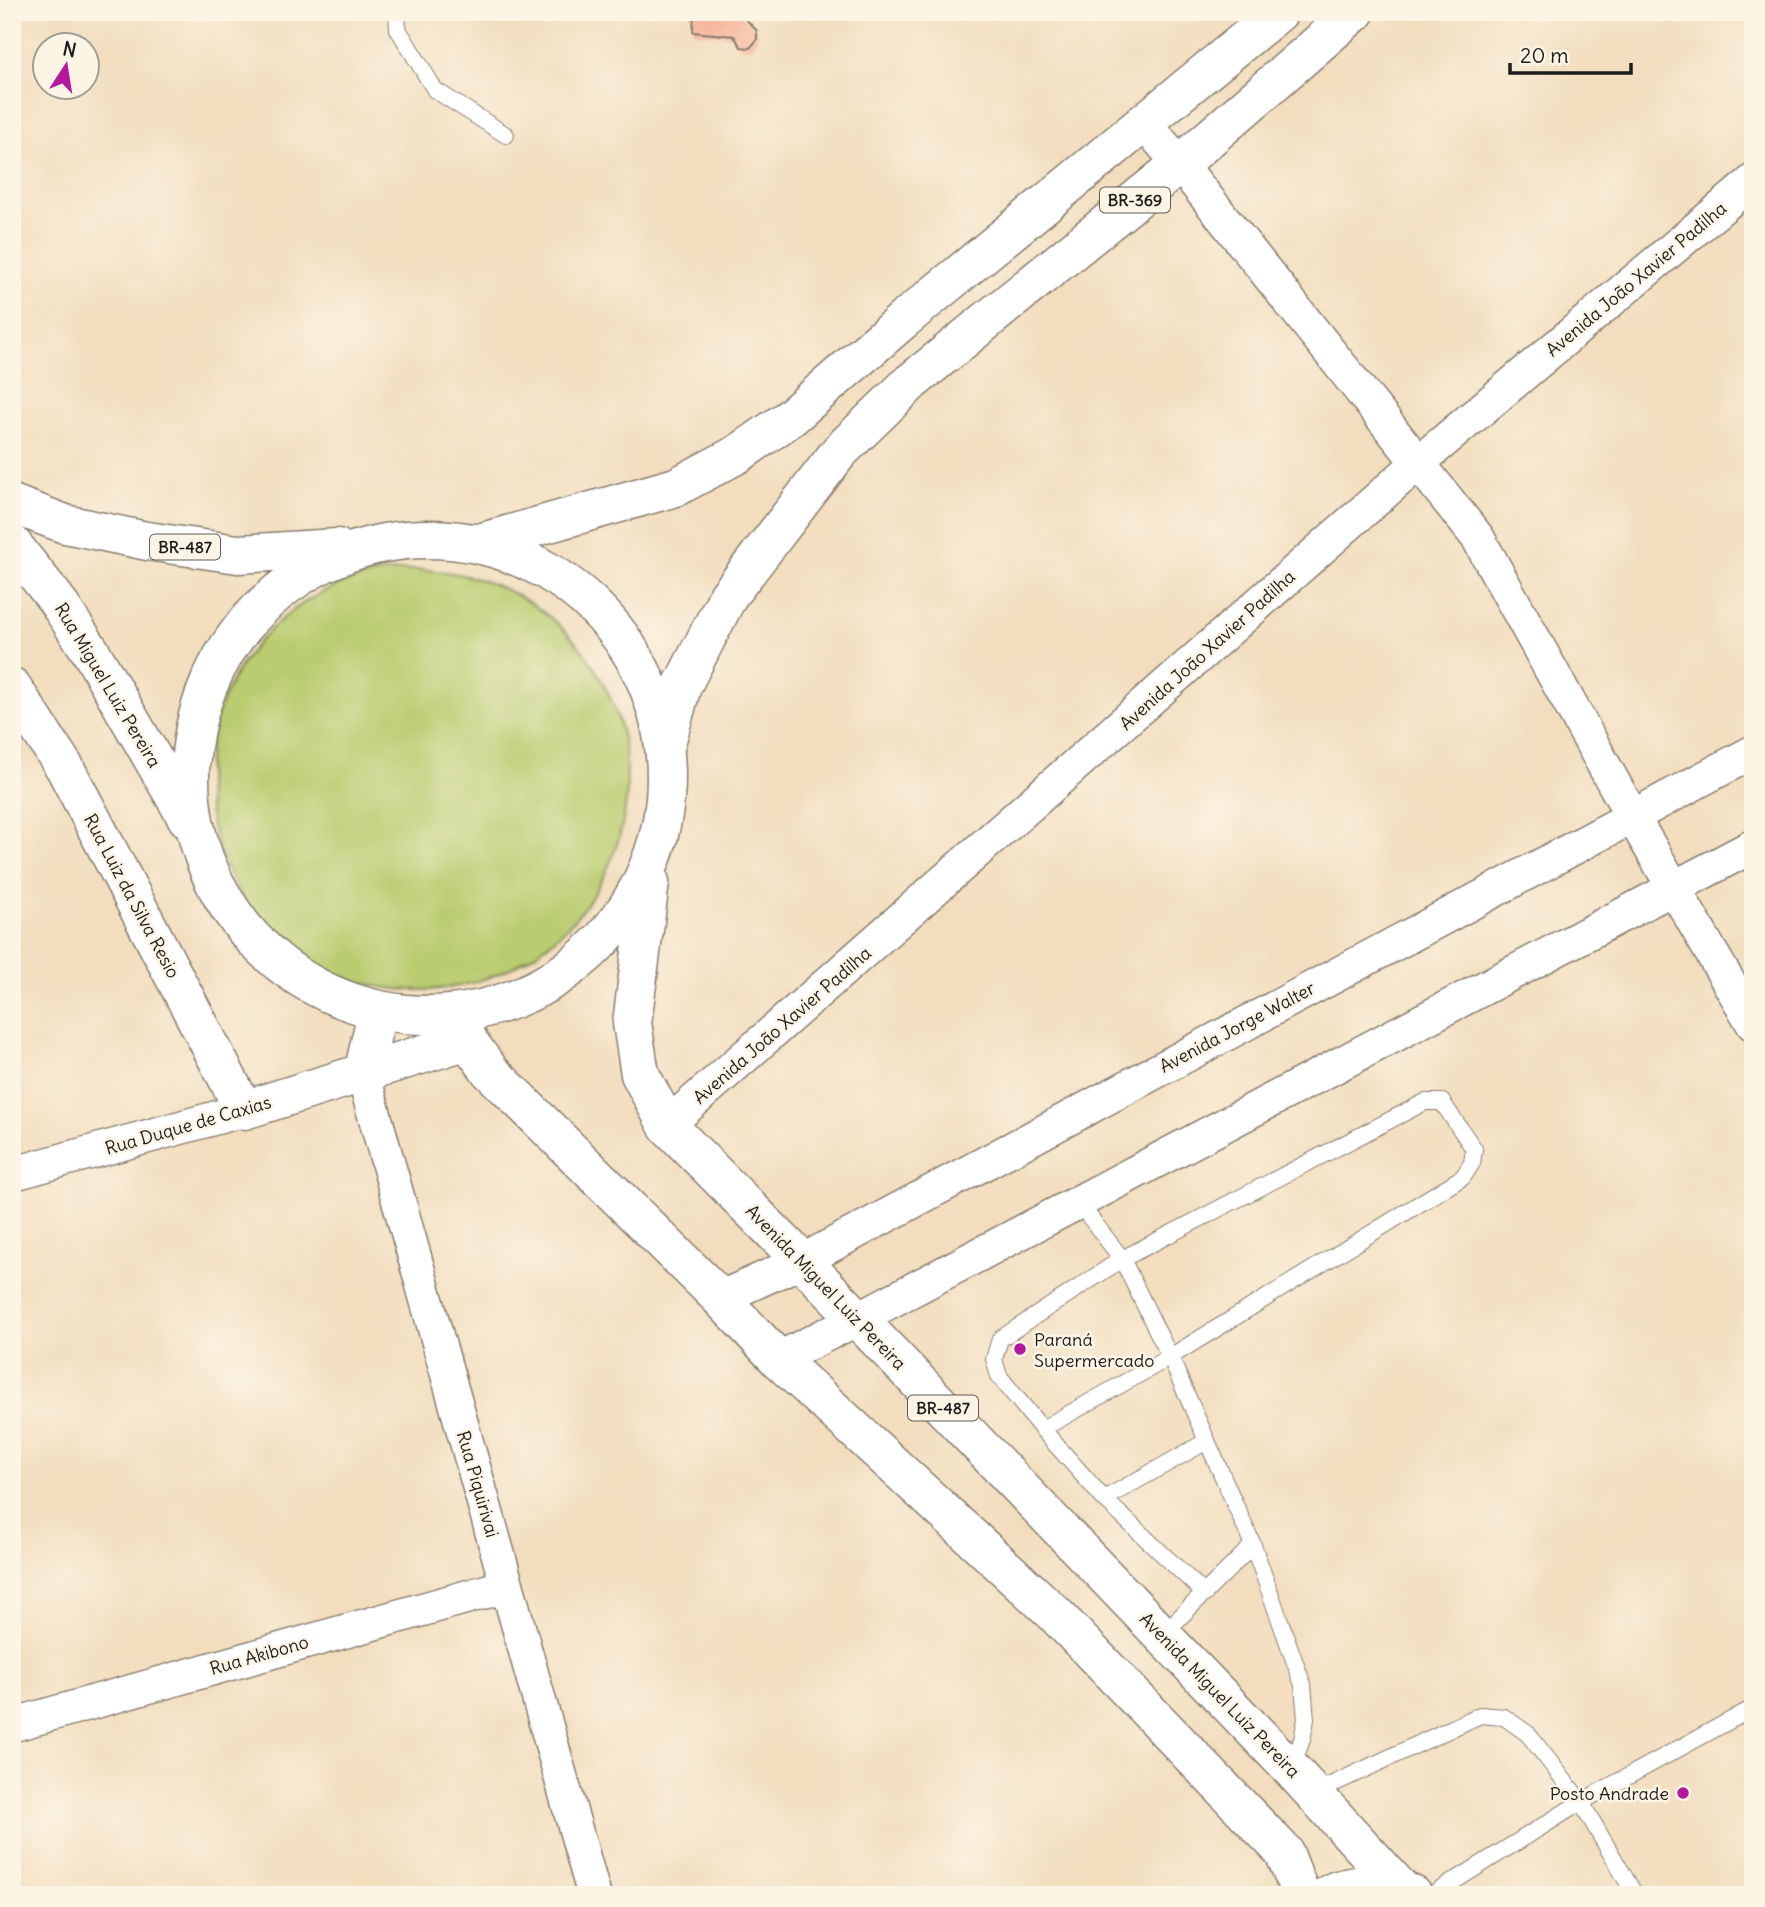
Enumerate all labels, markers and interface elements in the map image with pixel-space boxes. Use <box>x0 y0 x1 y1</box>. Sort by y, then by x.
north arrow <box>32 32 102 102</box>
scale bar <box>1510 32 1630 76</box>
text: N <box>61 36 78 62</box>
text: 20 m <box>1520 42 1569 69</box>
road number: BR-369 <box>1100 188 1170 212</box>
street label: Avenida João Xavier Padilha <box>1541 197 1731 361</box>
road number: BR-487 <box>150 534 220 560</box>
street label: Avenida João Xavier Padilha <box>1114 565 1300 735</box>
street label: Rua Miguel Luiz Pereira <box>50 598 166 772</box>
street label: Rua Luiz da Silva Resio <box>79 810 185 982</box>
street label: Avenida João Xavier Padilha <box>688 941 876 1109</box>
street label: Avenida Jorge Walter <box>1155 976 1319 1078</box>
street label: Rua Duque de Caxias <box>102 1090 274 1160</box>
street label: Avenida Miguel Luiz Pereira <box>741 1199 911 1375</box>
place label: Paraná Supermercado <box>1034 1328 1154 1372</box>
marker: Paraná Supermercado <box>1012 1341 1028 1357</box>
road number: BR-487 <box>908 1396 978 1420</box>
street label: Rua Piquirivai <box>452 1428 504 1540</box>
street label: Avenida Miguel Luiz Pereira <box>1135 1607 1305 1783</box>
street label: Rua Akibono <box>207 1630 311 1680</box>
place label: Posto Andrade <box>1550 1782 1669 1805</box>
marker: Posto Andrade <box>1675 1785 1691 1801</box>

